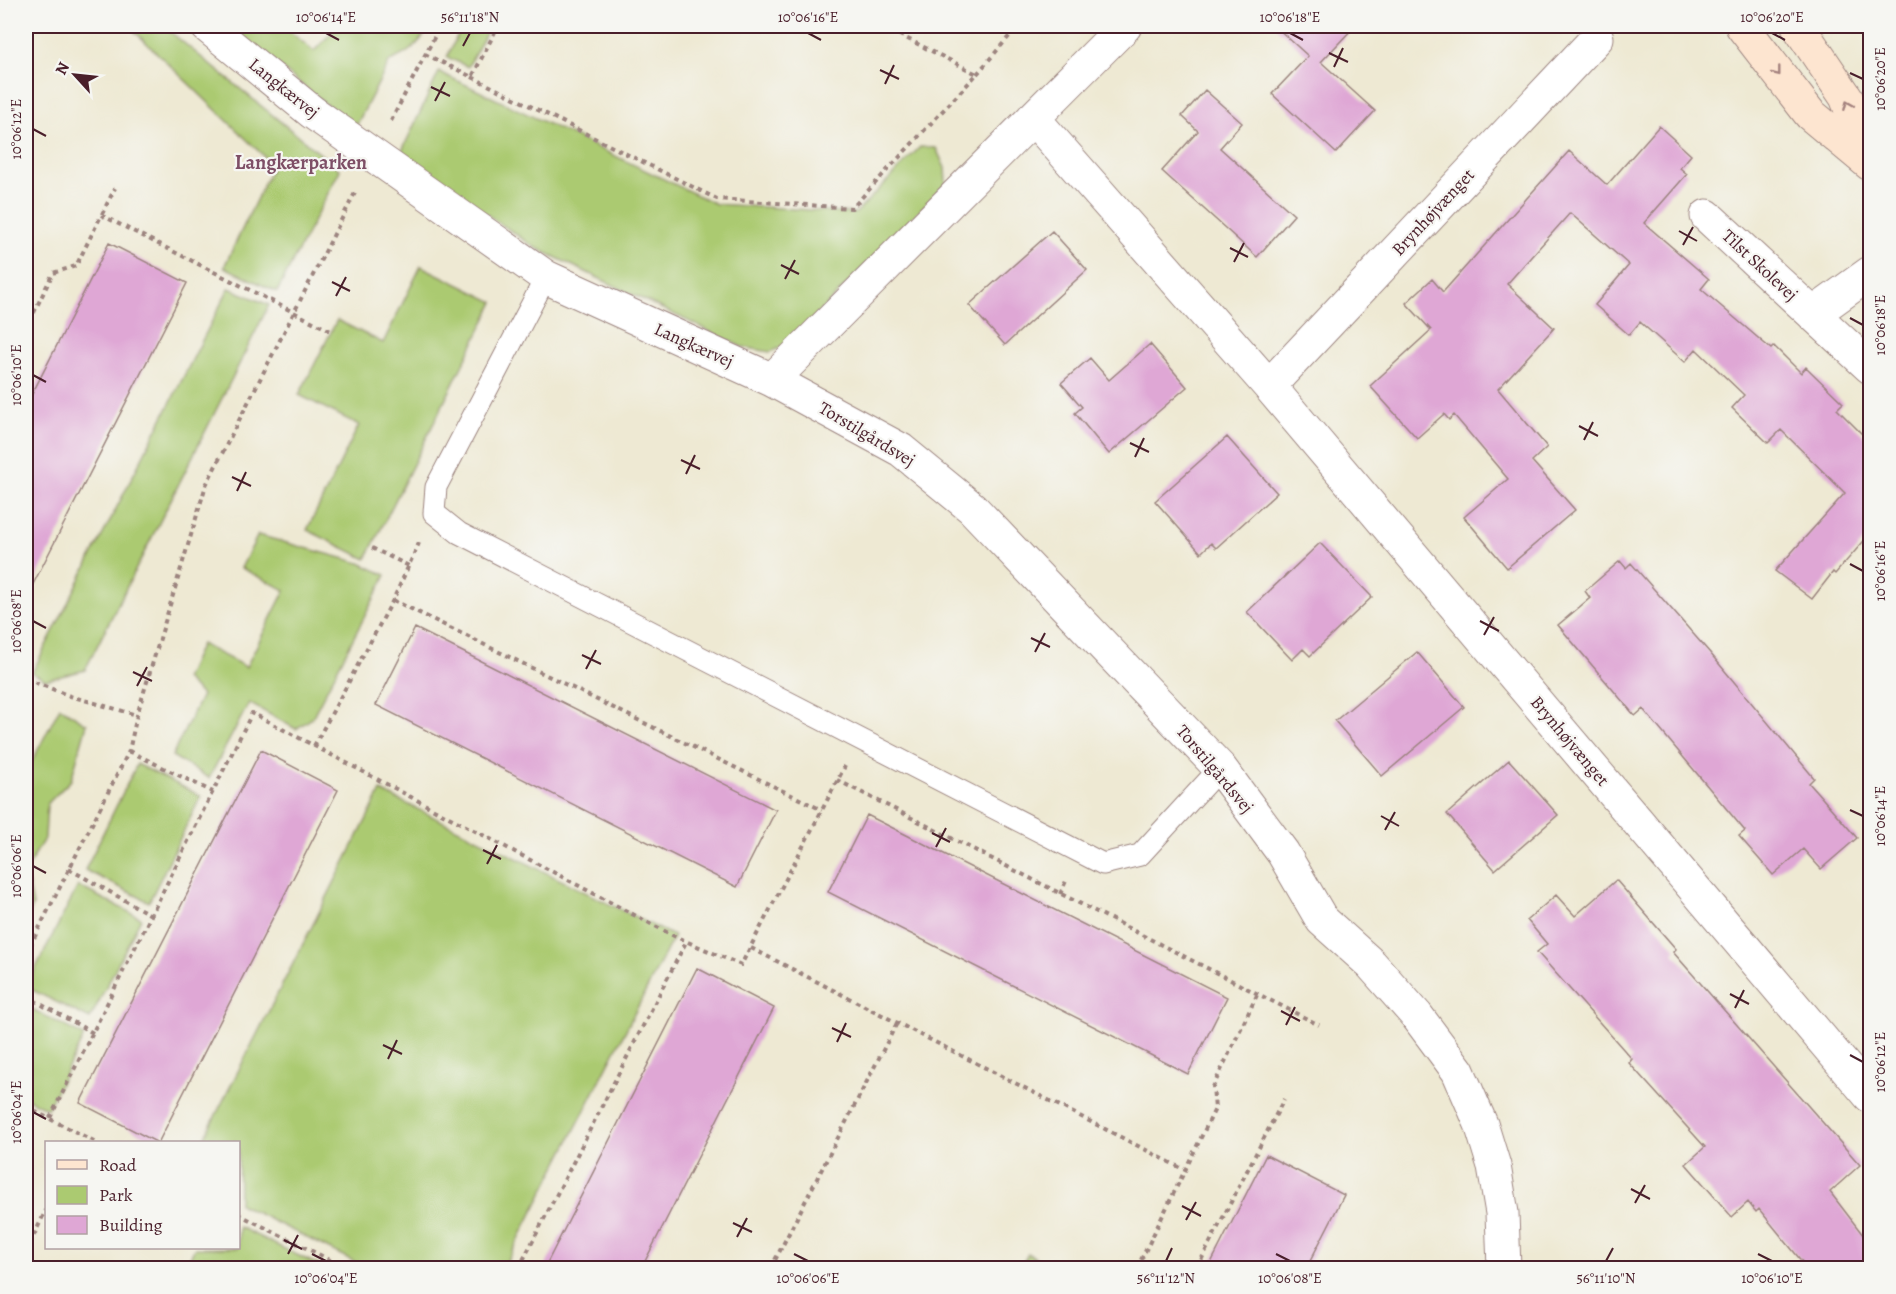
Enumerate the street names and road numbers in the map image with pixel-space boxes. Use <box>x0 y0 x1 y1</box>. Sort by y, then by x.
street label: Langkærvej <box>244 52 324 124</box>
street label: Brynhøjvænget <box>1386 163 1480 261</box>
street label: Tilst Skolevej <box>1717 224 1803 306</box>
street label: Langkærvej <box>651 317 737 373</box>
street label: Torstilgårdsvej <box>814 396 920 472</box>
street label: Brynhøjvænget <box>1525 691 1615 791</box>
street label: Torstilgårdsvej <box>1171 720 1259 818</box>

